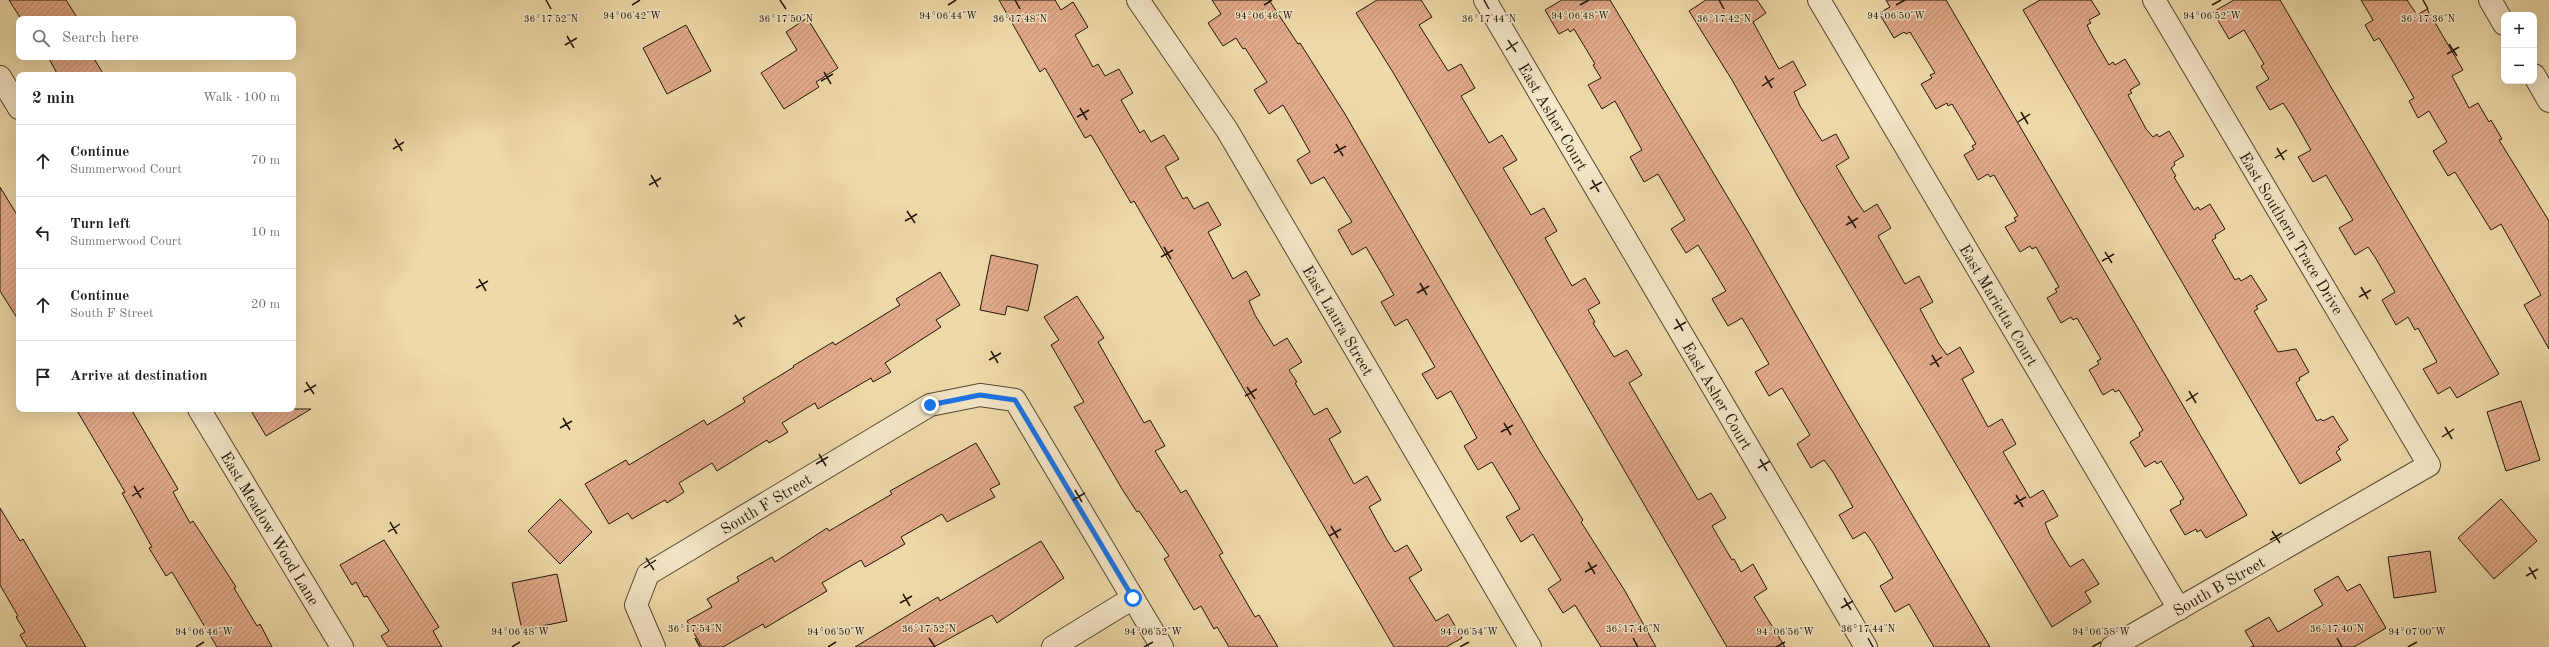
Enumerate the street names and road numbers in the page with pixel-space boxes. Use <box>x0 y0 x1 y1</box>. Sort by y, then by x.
street label: East Asher Court <box>1514 61 1590 174</box>
street label: East Southern Trace Drive <box>2235 150 2345 318</box>
street label: East Marietta Court <box>1955 242 2040 370</box>
street label: East Laura Street <box>1298 263 1375 379</box>
street label: East Asher Court <box>1678 340 1754 453</box>
street label: East Meadow Wood Lane <box>217 449 321 609</box>
street label: South F Street <box>718 472 815 539</box>
street label: South B Street <box>2171 555 2269 620</box>

